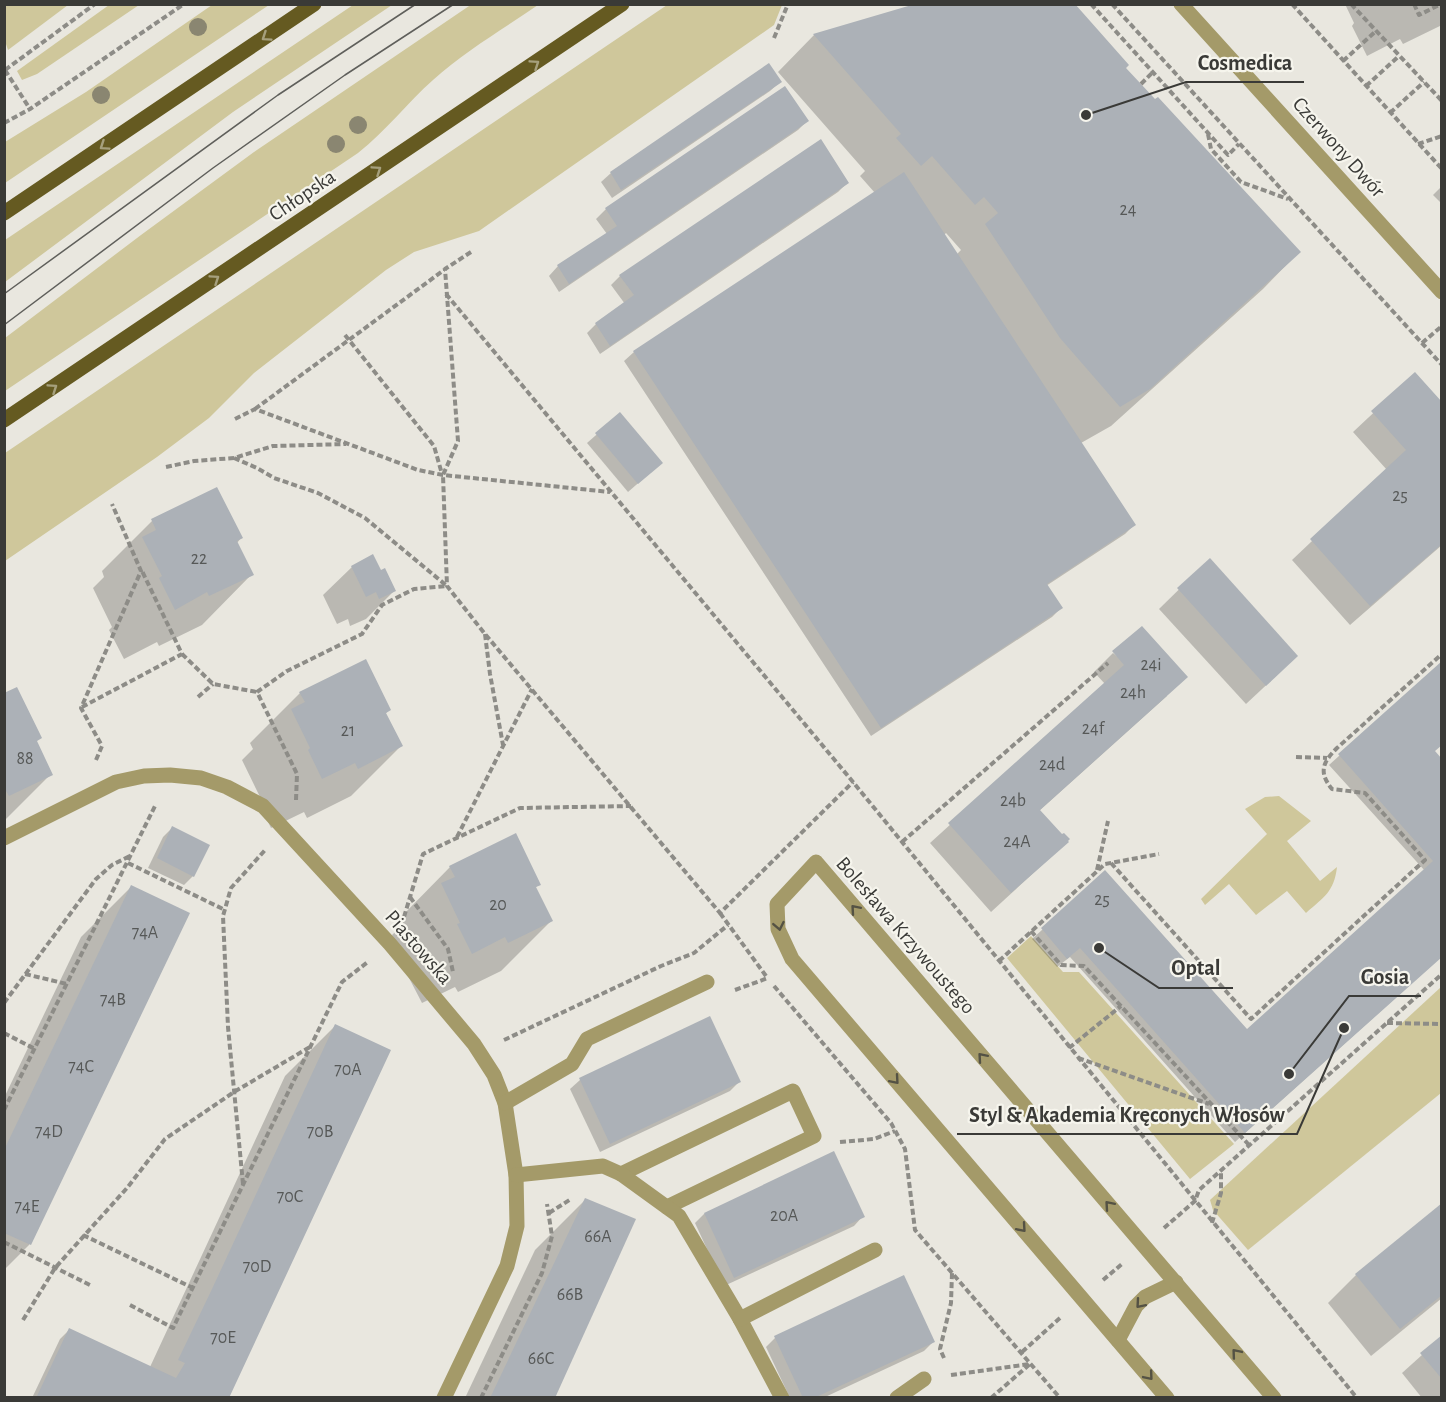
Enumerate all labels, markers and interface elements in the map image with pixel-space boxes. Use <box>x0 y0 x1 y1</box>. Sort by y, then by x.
one-way arrow <box>262 30 273 41</box>
callout: Cosmedica <box>1186 42 1304 82</box>
text: Cosmedica <box>1198 52 1293 74</box>
one-way arrow <box>528 60 539 71</box>
street label: Czerwony Dwór <box>1288 93 1389 202</box>
one-way arrow <box>100 139 111 150</box>
street label: Chłopska <box>265 166 339 225</box>
one-way arrow <box>370 166 381 177</box>
house number: 24 <box>1120 201 1137 219</box>
one-way arrow <box>208 275 219 286</box>
one-way arrow <box>47 383 57 395</box>
house number: 25 <box>1392 487 1408 505</box>
house number: 22 <box>191 550 207 568</box>
house number: 24i <box>1140 656 1162 674</box>
house number: 24h <box>1120 684 1146 702</box>
house number: 24f <box>1082 720 1106 738</box>
house number: 21 <box>341 722 355 740</box>
house number: 88 <box>16 750 34 768</box>
house number: 24d <box>1039 756 1065 774</box>
house number: 24b <box>1000 792 1026 810</box>
house number: 24A <box>1003 833 1031 851</box>
street label: Bolesława Krzywoustego <box>832 853 979 1018</box>
house number: 25 <box>1094 891 1110 909</box>
house number: 20 <box>489 896 507 914</box>
one-way arrow <box>852 905 863 916</box>
street label: Piastowska <box>381 906 456 989</box>
one-way arrow <box>772 921 785 931</box>
house number: 74A <box>132 924 159 942</box>
callout: Optal <box>1159 948 1233 988</box>
callout: Gosia <box>1349 956 1421 996</box>
text: Optal <box>1171 957 1221 979</box>
text: Gosia <box>1361 966 1410 988</box>
house number: 74B <box>100 991 126 1009</box>
one-way arrow <box>978 1053 989 1064</box>
house number: 74C <box>68 1058 94 1076</box>
house number: 70A <box>334 1061 362 1079</box>
one-way arrow <box>888 1073 899 1084</box>
callout: Styl & Akademia Kręconych Włosów <box>957 1094 1297 1134</box>
text: Styl & Akademia Kręconych Włosów <box>969 1104 1286 1127</box>
house number: 74D <box>35 1123 63 1141</box>
house number: 70B <box>307 1123 333 1141</box>
house number: 70C <box>277 1188 303 1206</box>
house number: 74E <box>15 1198 40 1216</box>
one-way arrow <box>1105 1201 1116 1212</box>
house number: 20A <box>770 1207 799 1225</box>
one-way arrow <box>1015 1221 1026 1232</box>
house number: 66A <box>584 1228 612 1246</box>
house number: 70D <box>243 1258 271 1276</box>
house number: 66B <box>557 1286 583 1304</box>
one-way arrow <box>1136 1297 1147 1307</box>
house number: 70E <box>210 1329 236 1347</box>
one-way arrow <box>1232 1349 1243 1360</box>
house number: 66C <box>528 1350 554 1368</box>
one-way arrow <box>1142 1369 1153 1380</box>

